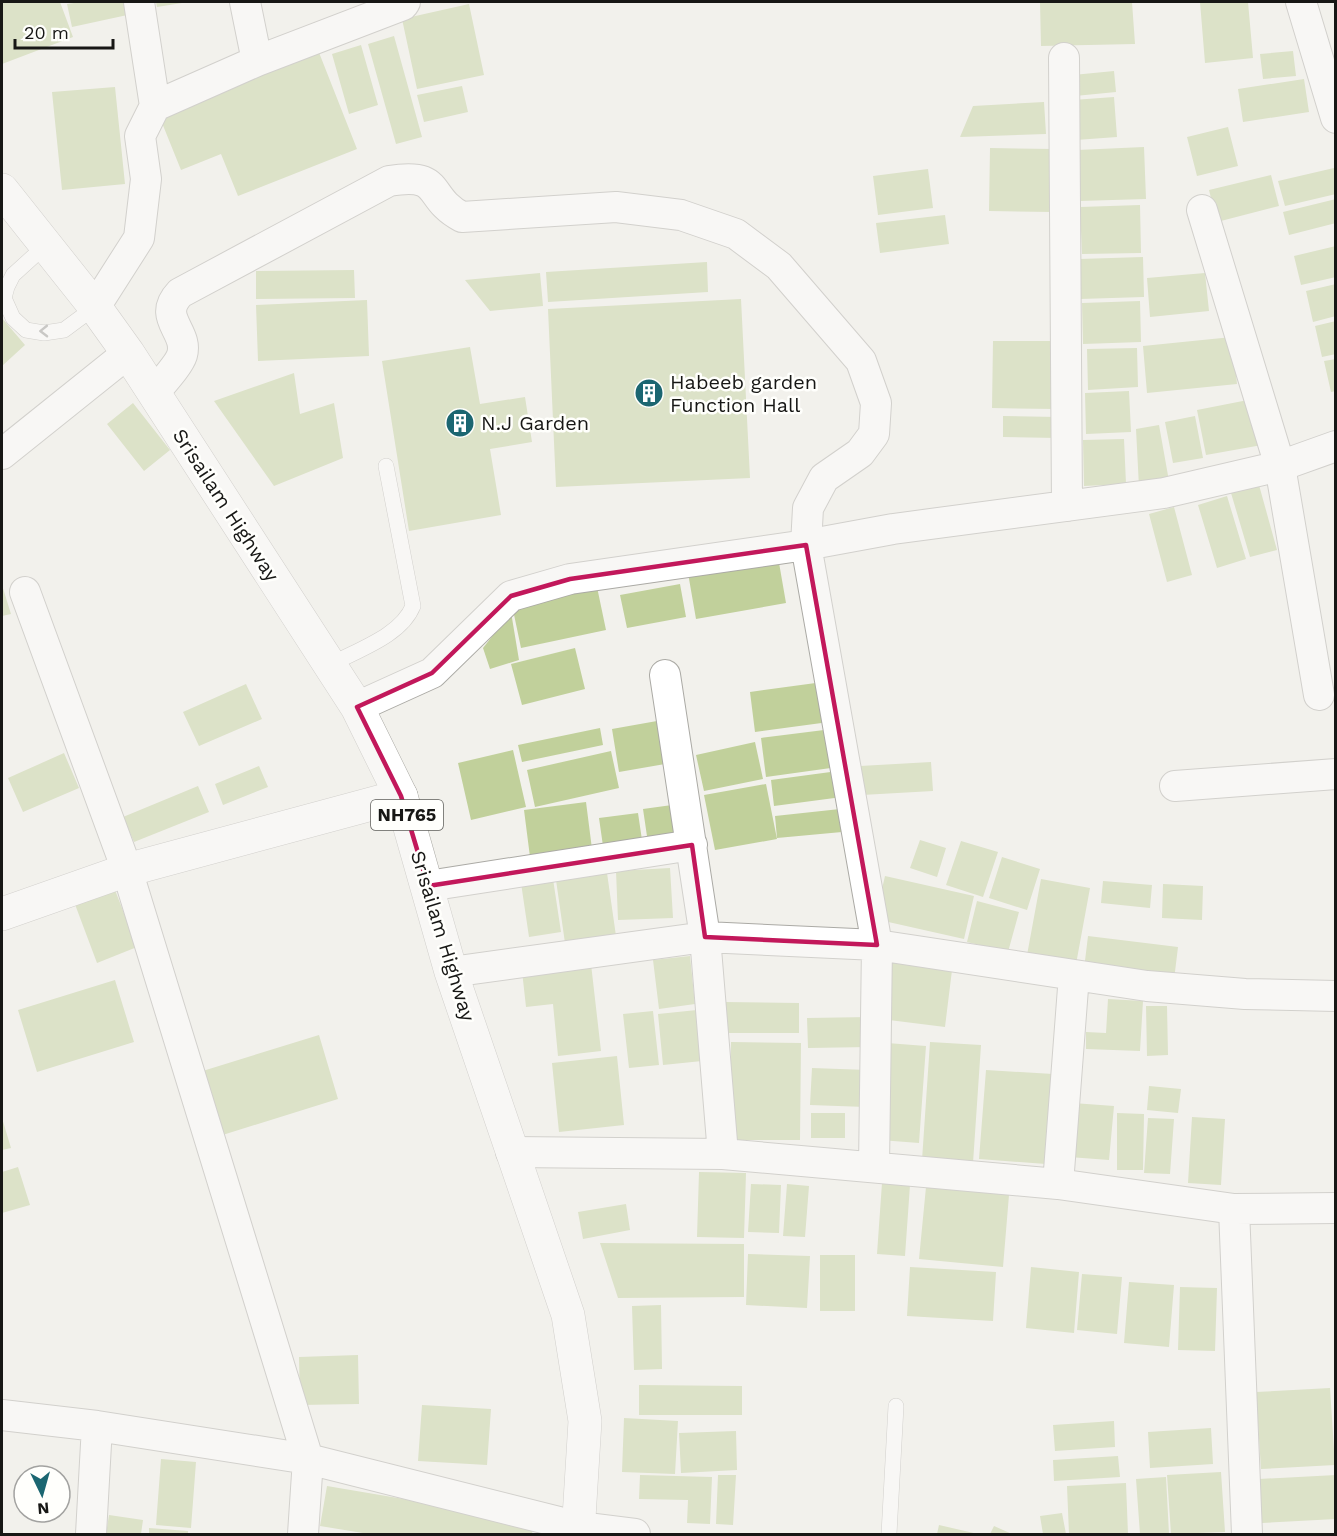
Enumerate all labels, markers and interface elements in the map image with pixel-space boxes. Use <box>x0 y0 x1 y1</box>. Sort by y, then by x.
scale bar <box>15 12 112 50</box>
text: 20 m <box>24 22 69 43</box>
one-way arrow <box>40 325 49 338</box>
place label: Habeeb garden Function Hall <box>670 370 817 417</box>
building icon: Habeeb garden Function Hall <box>633 377 665 409</box>
building icon: N.J Garden <box>444 407 476 439</box>
place label: N.J Garden <box>481 411 589 435</box>
street label: Srisailam Highway <box>168 424 285 586</box>
road number: NH765 <box>371 800 443 830</box>
street label: Srisailam Highway <box>406 848 481 1025</box>
north arrow <box>12 1464 72 1524</box>
text: N <box>37 1498 50 1518</box>

